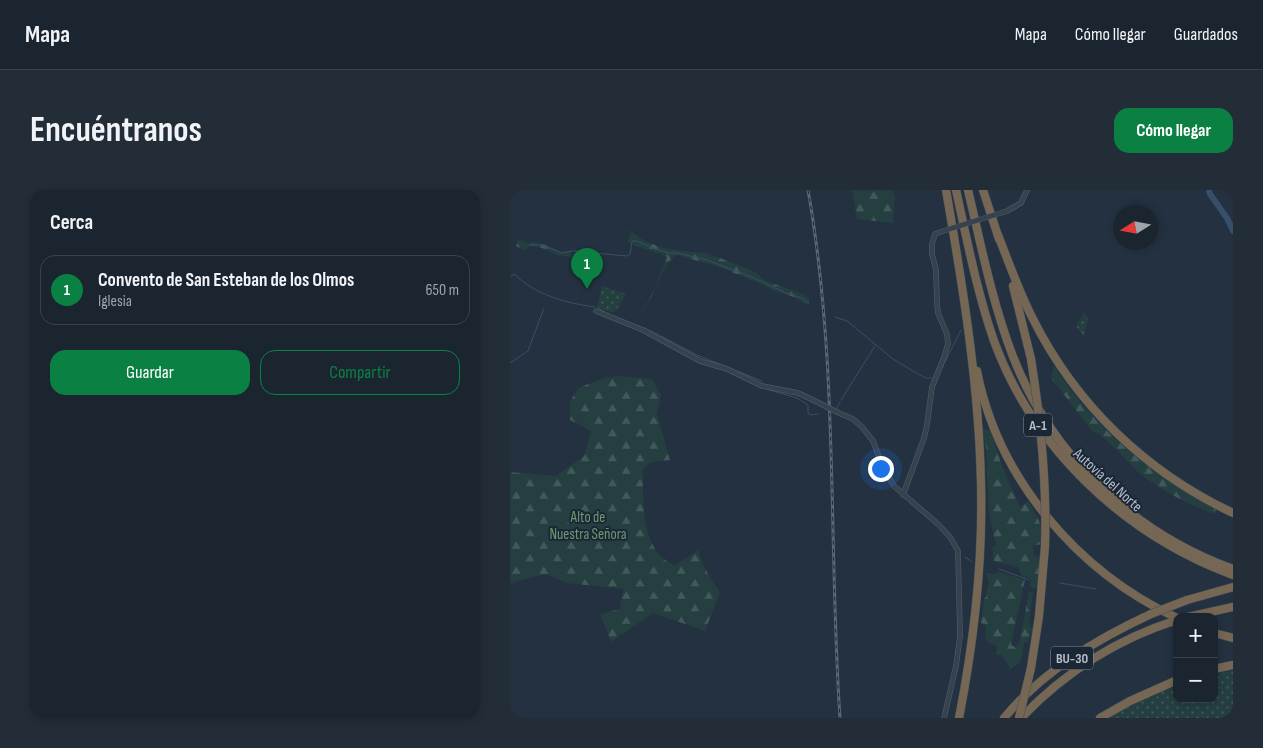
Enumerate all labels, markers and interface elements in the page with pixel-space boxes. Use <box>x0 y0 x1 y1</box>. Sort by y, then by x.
text: Mapa <box>25 20 70 49</box>
text: Mapa <box>1015 24 1047 45</box>
text: Cómo llegar <box>1075 24 1146 45</box>
text: Guardados <box>1174 24 1238 45</box>
button: Cómo llegar <box>1114 108 1233 153</box>
text: Encuéntranos <box>30 109 202 152</box>
north arrow <box>1113 205 1158 250</box>
text: Cerca <box>50 210 93 235</box>
pin: 1 <box>571 248 603 289</box>
text: Convento de San Esteban de los Olmos <box>98 269 354 292</box>
text: 1 <box>64 281 70 300</box>
text: 650 m <box>426 281 459 300</box>
text: Iglesia <box>98 292 132 311</box>
button: Guardar <box>50 350 250 395</box>
button: Compartir <box>260 350 460 395</box>
road number: A-1 <box>1024 414 1052 436</box>
street label: Autovía del Norte <box>1068 444 1146 516</box>
your location <box>868 456 894 482</box>
park label: Alto de Nuestra Señora <box>549 508 627 544</box>
map controls <box>1173 613 1218 703</box>
button: + <box>1173 613 1218 658</box>
road number: BU-30 <box>1051 646 1093 669</box>
button: − <box>1173 658 1218 703</box>

